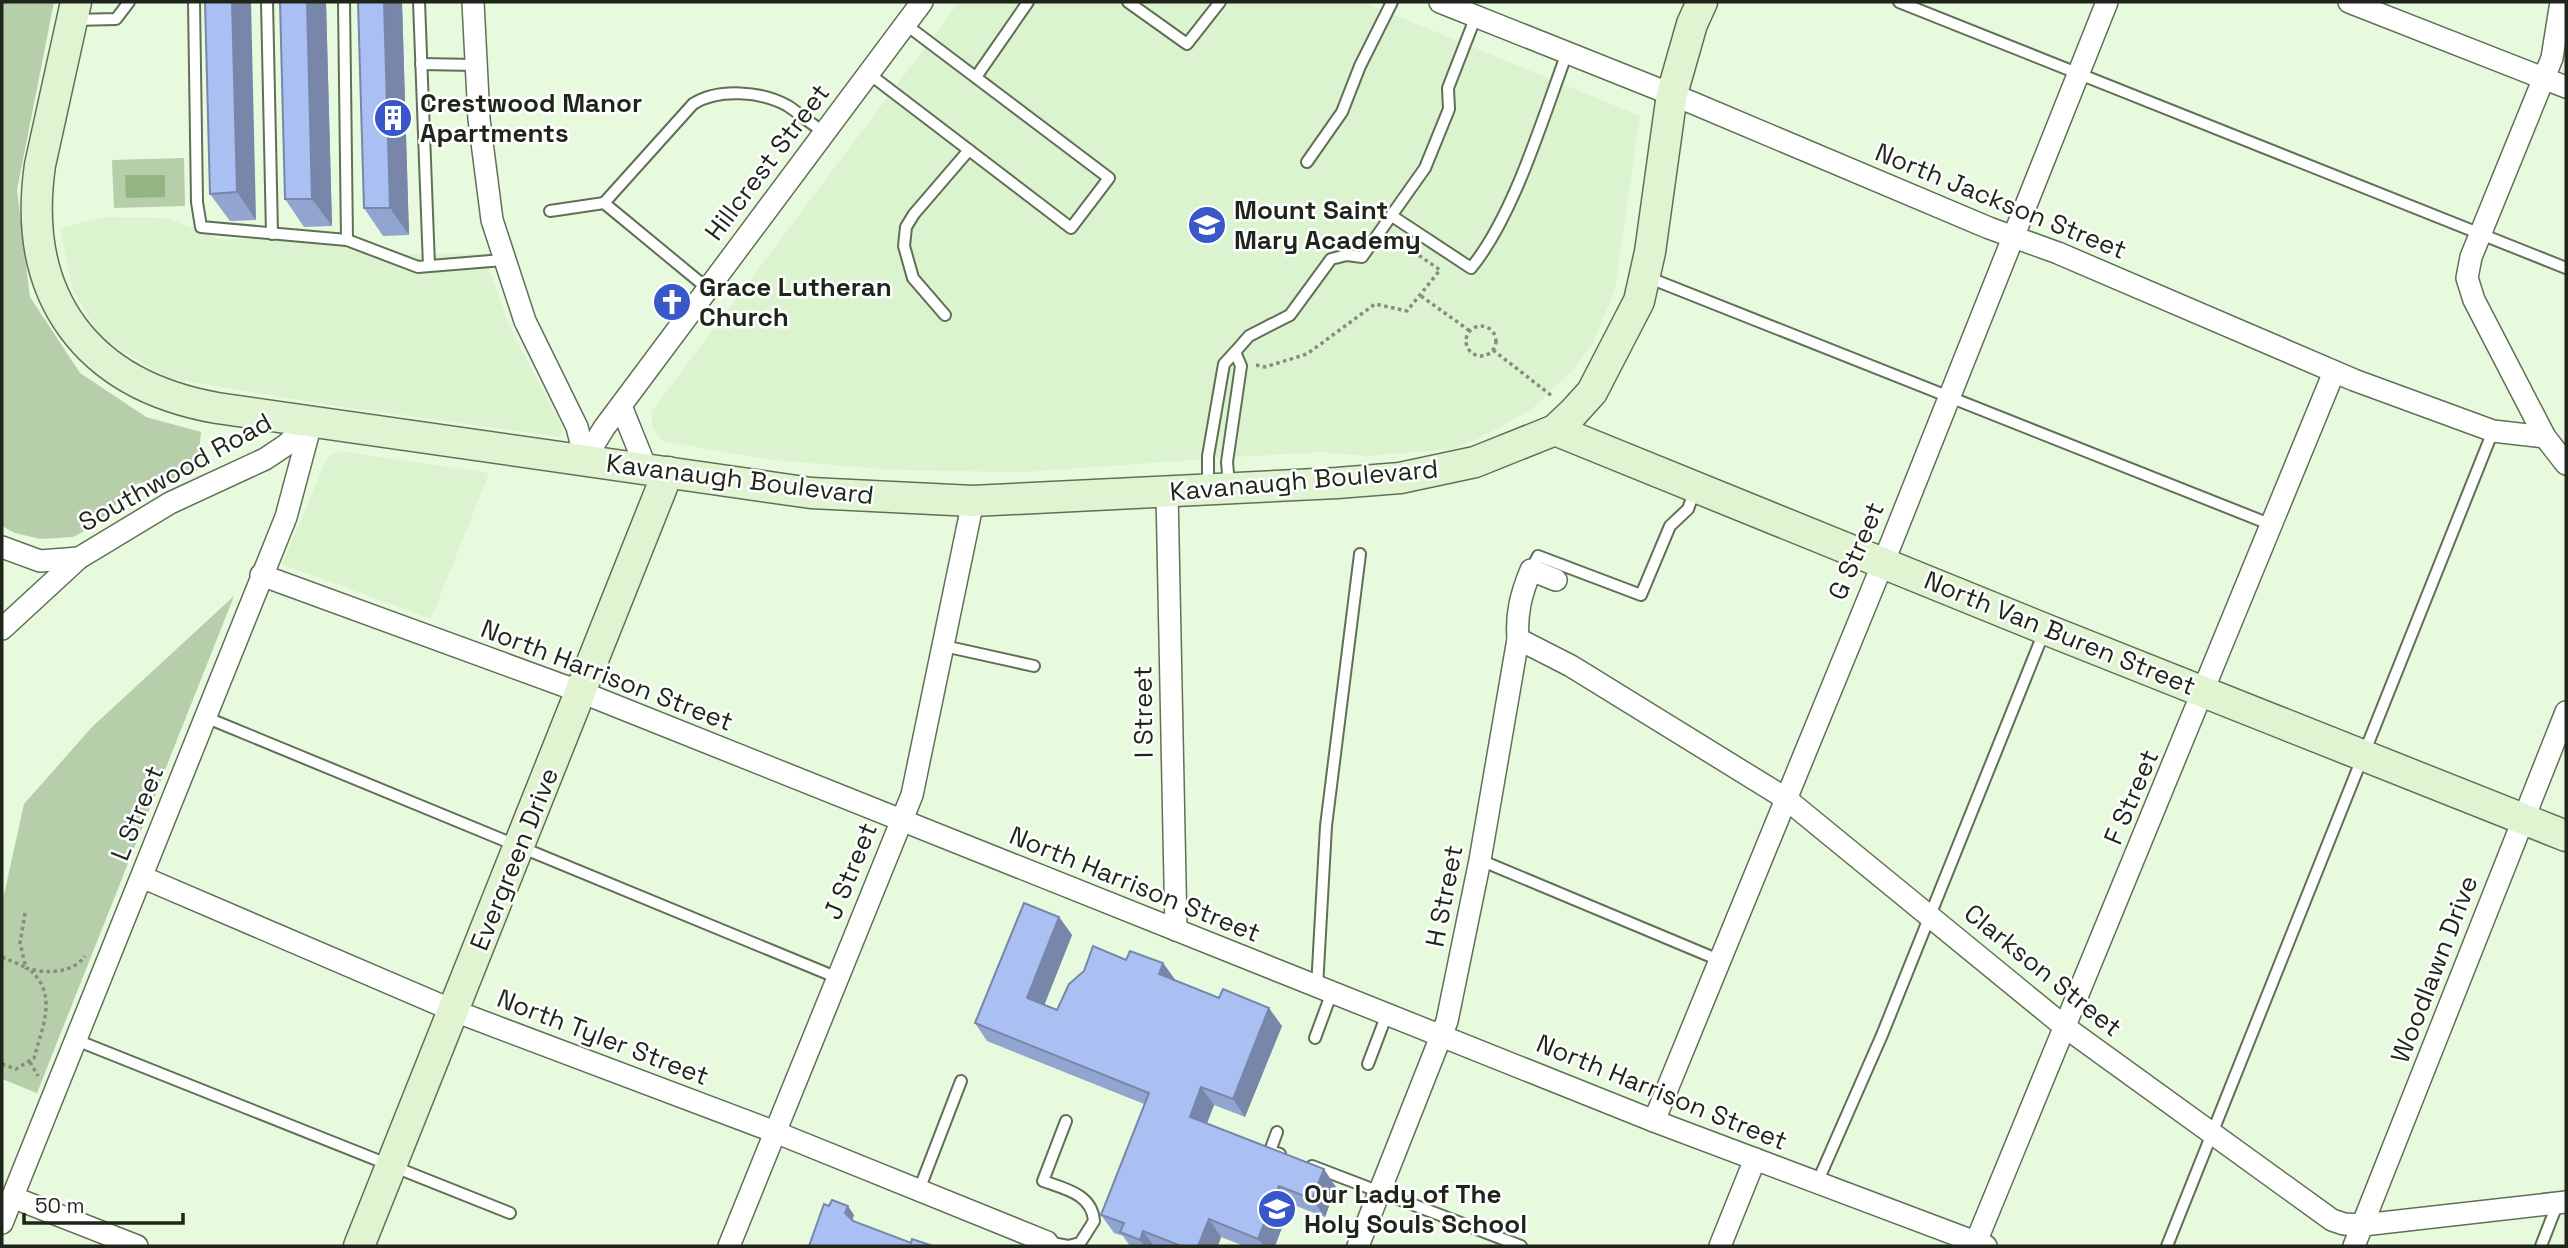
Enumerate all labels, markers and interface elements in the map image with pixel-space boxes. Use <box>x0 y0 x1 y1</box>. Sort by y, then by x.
street label: Hillcrest Street <box>697 77 837 247</box>
place label: Crestwood Manor Apartments <box>420 86 642 150</box>
building icon: Crestwood Manor Apartments <box>372 97 414 139</box>
street label: North Jackson Street <box>1870 135 2132 267</box>
place label: Mount Saint Mary Academy <box>1234 193 1421 257</box>
school or university icon: Mount Saint Mary Academy <box>1186 204 1228 246</box>
place label: Grace Lutheran Church <box>699 270 892 334</box>
church icon: Grace Lutheran Church <box>651 281 693 323</box>
street label: Southwood Road <box>72 405 278 539</box>
street label: Kavanaugh Boulevard <box>604 446 876 512</box>
street label: Kavanaugh Boulevard <box>1168 451 1440 509</box>
street label: G Street <box>1820 497 1892 605</box>
street label: North Van Buren Street <box>1919 563 2201 703</box>
street label: North Harrison Street <box>476 611 738 739</box>
street label: I Street <box>1125 665 1161 759</box>
street label: F Street <box>2096 744 2166 850</box>
street label: L Street <box>103 760 171 866</box>
street label: Evergreen Drive <box>462 762 566 956</box>
street label: J Street <box>815 818 885 924</box>
street label: North Harrison Street <box>1005 818 1265 950</box>
street label: H Street <box>1417 842 1471 950</box>
street label: Woodlawn Drive <box>2383 870 2485 1068</box>
street label: Clarkson Street <box>1957 896 2129 1044</box>
street label: North Tyler Street <box>492 981 714 1093</box>
street label: North Harrison Street <box>1532 1026 1792 1158</box>
place label: Our Lady of The Holy Souls School <box>1304 1177 1527 1241</box>
scale bar <box>24 1182 184 1226</box>
school or university icon: Our Lady of The Holy Souls School <box>1256 1188 1298 1230</box>
text: 50 m <box>35 1192 85 1219</box>

